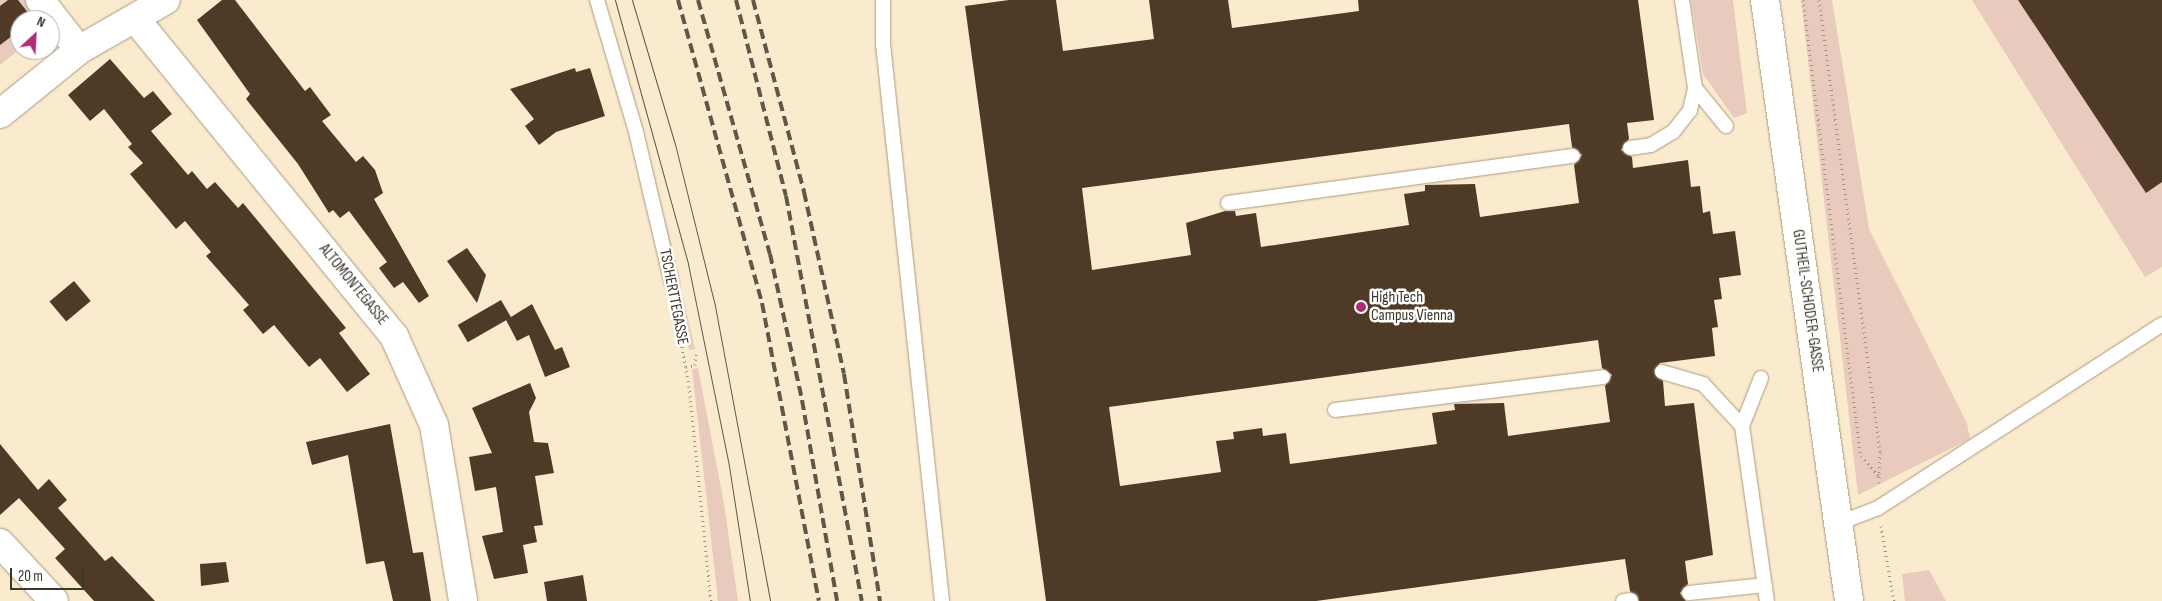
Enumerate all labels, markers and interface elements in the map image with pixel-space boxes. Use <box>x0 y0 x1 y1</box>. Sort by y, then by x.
north arrow <box>10 10 60 60</box>
text: N <box>34 13 48 31</box>
street label: GUTHEIL-SCHODER-GASSE <box>1787 228 1827 374</box>
street label: ALTOMONTEGASSE <box>314 240 392 330</box>
street label: TSCHERTTEGASSE <box>654 247 692 347</box>
place label: High Tech Campus Vienna <box>1371 288 1453 326</box>
marker: High Tech Campus Vienna <box>1355 301 1367 313</box>
scale bar <box>12 558 86 590</box>
text: 20 m <box>18 567 43 586</box>

